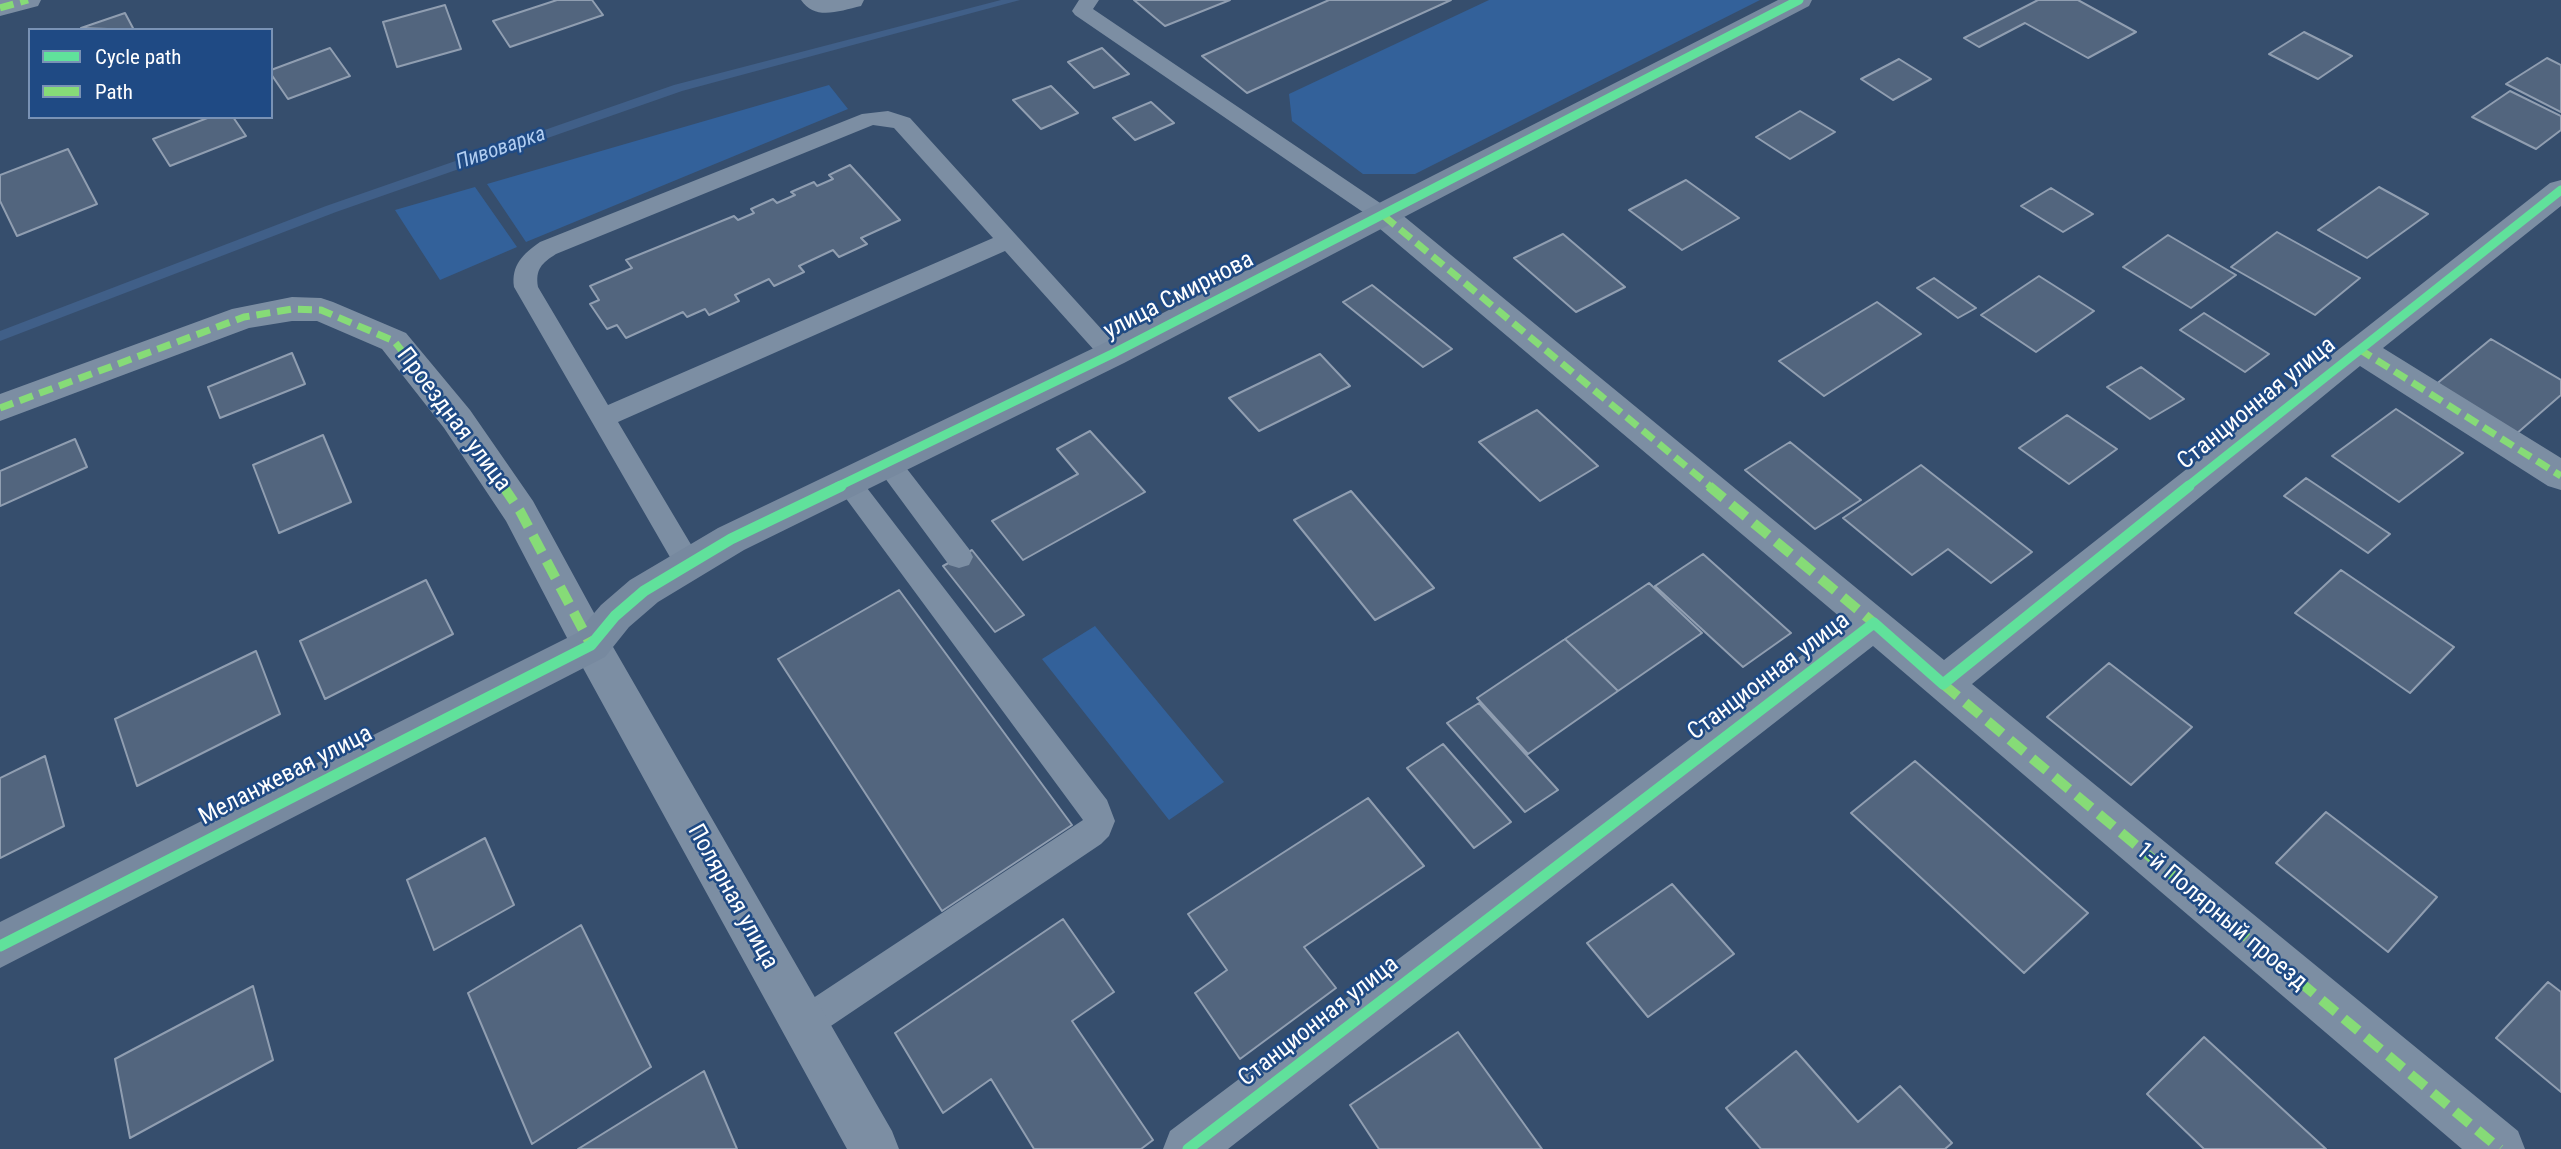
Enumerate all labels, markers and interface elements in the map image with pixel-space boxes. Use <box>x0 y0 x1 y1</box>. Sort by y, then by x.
legend <box>28 28 273 119</box>
text: Cycle path <box>95 45 181 69</box>
text: Path <box>95 80 133 104</box>
water label: Пивоварка <box>453 122 549 176</box>
street label: улица Смирнова <box>1099 246 1259 346</box>
street label: Станционная улица <box>2172 331 2342 477</box>
street label: Проездная улица <box>390 342 516 498</box>
street label: Станционная улица <box>1682 607 1856 747</box>
street label: Меланжевая улица <box>194 720 378 832</box>
street label: Полярная улица <box>680 819 784 975</box>
street label: 1-й Полярный проезд <box>2129 837 2313 997</box>
street label: Станционная улица <box>1233 951 1405 1093</box>

